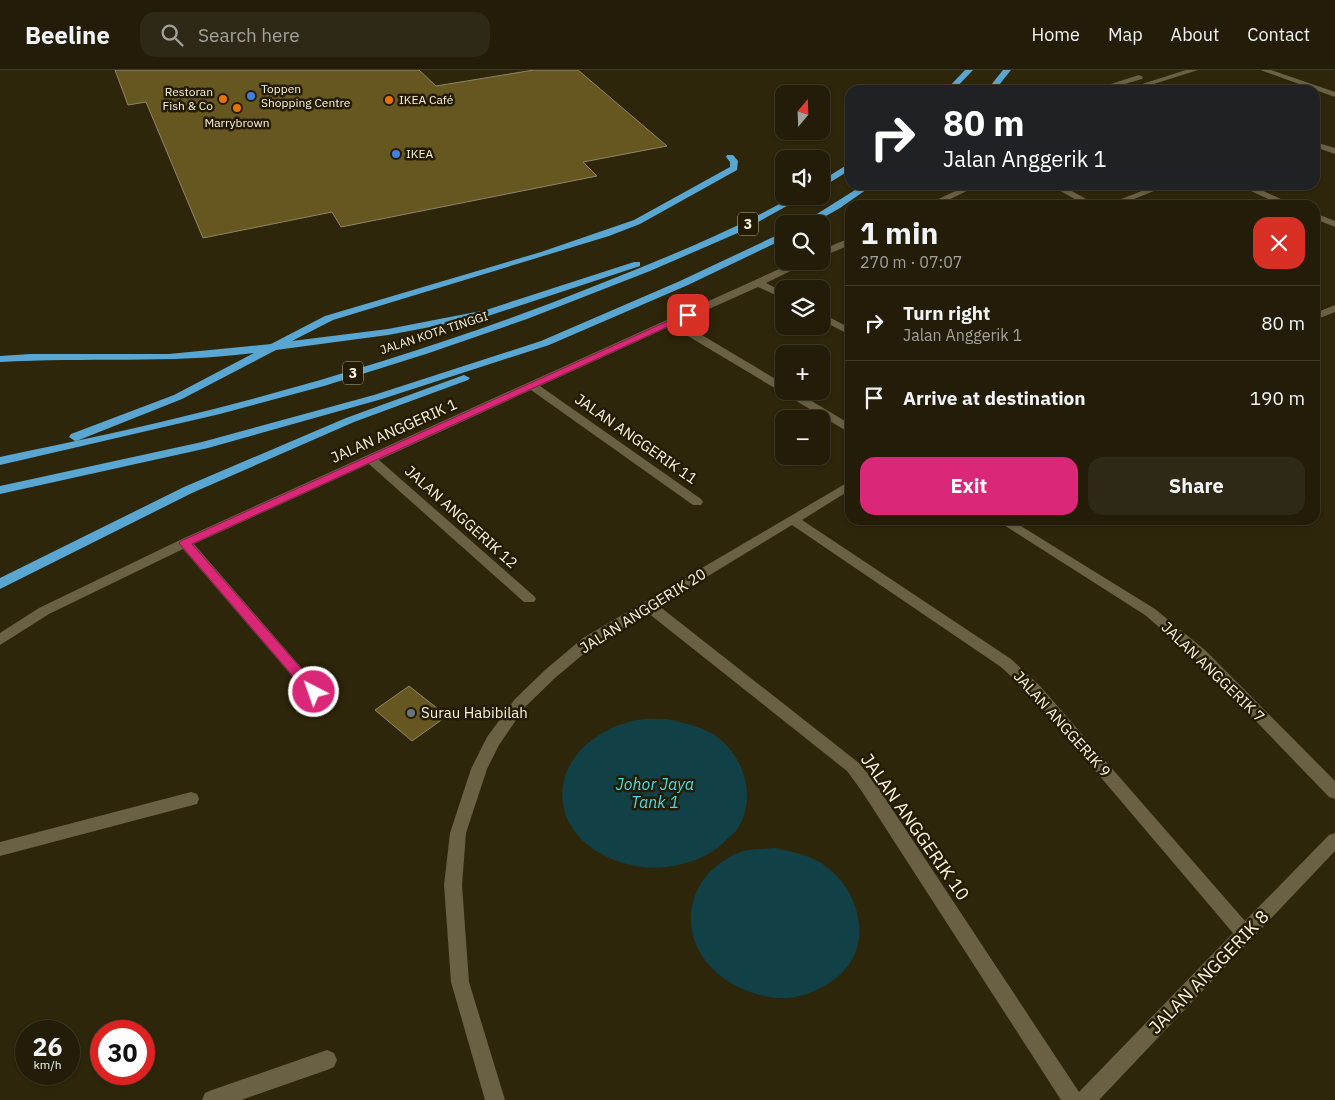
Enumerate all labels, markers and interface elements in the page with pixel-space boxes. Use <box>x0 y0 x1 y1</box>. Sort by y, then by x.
search box <box>140 12 490 57</box>
text: Beeline <box>25 19 110 51</box>
icon: search <box>158 21 186 49</box>
text: Search here <box>198 23 300 47</box>
text: Home <box>1032 23 1080 46</box>
text: Map <box>1108 23 1143 46</box>
text: About <box>1171 23 1219 46</box>
text: Contact <box>1247 23 1310 46</box>
place label: Toppen Shopping Centre <box>261 81 351 110</box>
place label: Restoran Fish & Co <box>162 84 213 113</box>
north arrow <box>775 85 830 140</box>
map controls <box>775 85 830 465</box>
marker: Toppen Shopping Centre <box>245 90 257 102</box>
place label: IKEA Café <box>399 92 454 107</box>
marker: Restoran Fish & Co <box>217 93 229 105</box>
marker: IKEA Café <box>383 94 395 106</box>
text: 80 m <box>943 100 1025 146</box>
marker: Marrybrown <box>231 102 243 114</box>
icon: right <box>860 105 925 170</box>
place label: Marrybrown <box>204 115 270 130</box>
text: Jalan Anggerik 1 <box>943 144 1107 173</box>
place label: IKEA <box>406 146 433 161</box>
marker: IKEA <box>390 148 402 160</box>
button: sound <box>775 150 830 205</box>
road number: 3 <box>738 212 758 236</box>
text: 1 min <box>860 213 938 252</box>
button: search <box>775 215 830 270</box>
button: close <box>1253 217 1305 269</box>
text: 270 m · 07:07 <box>860 252 962 272</box>
button: layers <box>775 280 830 335</box>
pin <box>667 294 709 336</box>
icon: arrive <box>674 301 702 329</box>
text: Turn right <box>903 301 990 325</box>
street label: JALAN KOTA TINGGI <box>378 308 490 357</box>
icon: right <box>860 309 888 337</box>
text: 80 m <box>1261 311 1305 335</box>
text: Jalan Anggerik 1 <box>903 325 1022 345</box>
button: + <box>775 345 830 400</box>
road number: 3 <box>343 362 363 384</box>
icon: arrive <box>860 384 888 412</box>
text: Arrive at destination <box>903 386 1086 410</box>
text: 190 m <box>1250 386 1305 410</box>
street label: JALAN ANGGERIK 11 <box>571 389 701 488</box>
street label: JALAN ANGGERIK 1 <box>328 394 460 467</box>
button: − <box>775 410 830 465</box>
button: Exit <box>860 457 1078 515</box>
button: Share <box>1088 457 1305 515</box>
street label: JALAN ANGGERIK 12 <box>401 461 522 572</box>
street label: JALAN ANGGERIK 20 <box>576 564 709 657</box>
street label: JALAN ANGGERIK 7 <box>1158 617 1269 726</box>
position arrow <box>287 665 339 717</box>
street label: JALAN ANGGERIK 9 <box>1010 667 1115 781</box>
place label: Surau Habibilah <box>421 703 528 722</box>
marker: Surau Habibilah <box>405 707 417 719</box>
street label: JALAN ANGGERIK 10 <box>856 749 975 905</box>
water label: Johor Jaya Tank 1 <box>616 774 694 812</box>
street label: JALAN ANGGERIK 8 <box>1144 905 1274 1038</box>
speed limit sign: 30 <box>90 1020 155 1085</box>
text: 26 <box>32 1030 63 1063</box>
text: km/h <box>33 1057 62 1072</box>

